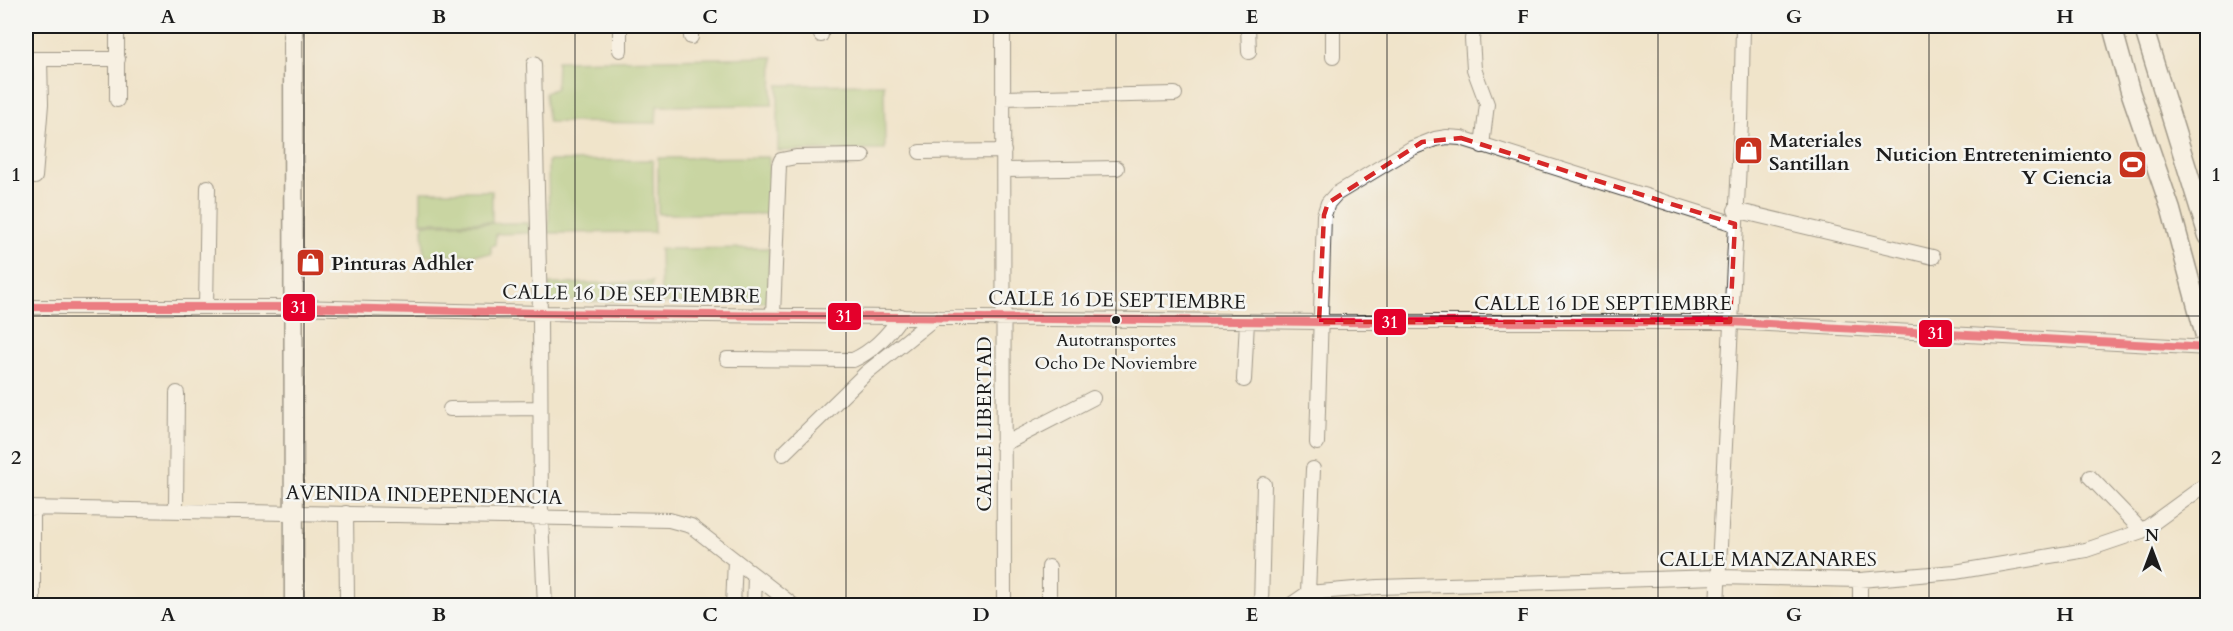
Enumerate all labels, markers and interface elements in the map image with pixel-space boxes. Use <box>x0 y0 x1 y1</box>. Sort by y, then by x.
text: A <box>160 3 176 30</box>
text: B <box>432 3 446 30</box>
text: C <box>702 3 718 30</box>
text: D <box>972 3 990 30</box>
text: E <box>1246 3 1258 30</box>
text: F <box>1517 3 1529 30</box>
text: G <box>1786 3 1802 30</box>
text: H <box>2056 3 2074 30</box>
place label: Materiales Santillan <box>1769 127 1862 177</box>
shop icon: Materiales Santillan <box>1732 135 1764 167</box>
place label: Nuticion Entretenimiento Y Ciencia <box>1875 141 2112 191</box>
sports icon: Nuticion Entretenimiento Y Ciencia <box>2117 149 2149 181</box>
text: 1 <box>11 161 21 188</box>
text: 1 <box>2211 161 2221 188</box>
shop icon: Pinturas Adhler <box>294 247 326 279</box>
place label: Pinturas Adhler <box>331 250 475 277</box>
street label: CALLE 16 DE SEPTIEMBRE <box>502 278 760 310</box>
street label: CALLE 16 DE SEPTIEMBRE <box>988 284 1246 316</box>
street label: CALLE 16 DE SEPTIEMBRE <box>1474 290 1732 317</box>
line badge: 31 <box>282 293 316 322</box>
text: 31 <box>291 297 307 319</box>
line badge: 31 <box>827 302 862 331</box>
text: 31 <box>836 306 852 328</box>
line badge: 31 <box>1373 308 1407 336</box>
text: 31 <box>1382 312 1398 334</box>
marker: Autotransportes Ocho De Noviembre <box>1110 314 1122 326</box>
line badge: 31 <box>1918 319 1953 348</box>
text: 31 <box>1928 323 1944 345</box>
place label: Autotransportes Ocho De Noviembre <box>1035 328 1197 376</box>
street label: CALLE LIBERTAD <box>971 336 998 512</box>
text: 2 <box>11 444 21 471</box>
text: 2 <box>2211 444 2221 471</box>
street label: AVENIDA INDEPENDENCIA <box>285 479 563 511</box>
north arrow <box>2122 520 2182 580</box>
text: N <box>2145 525 2159 547</box>
street label: CALLE MANZANARES <box>1659 546 1877 573</box>
text: A <box>160 601 176 628</box>
text: B <box>432 601 446 628</box>
text: C <box>702 601 718 628</box>
text: D <box>972 601 990 628</box>
text: E <box>1246 601 1258 628</box>
text: F <box>1517 601 1529 628</box>
text: G <box>1786 601 1802 628</box>
text: H <box>2056 601 2074 628</box>

